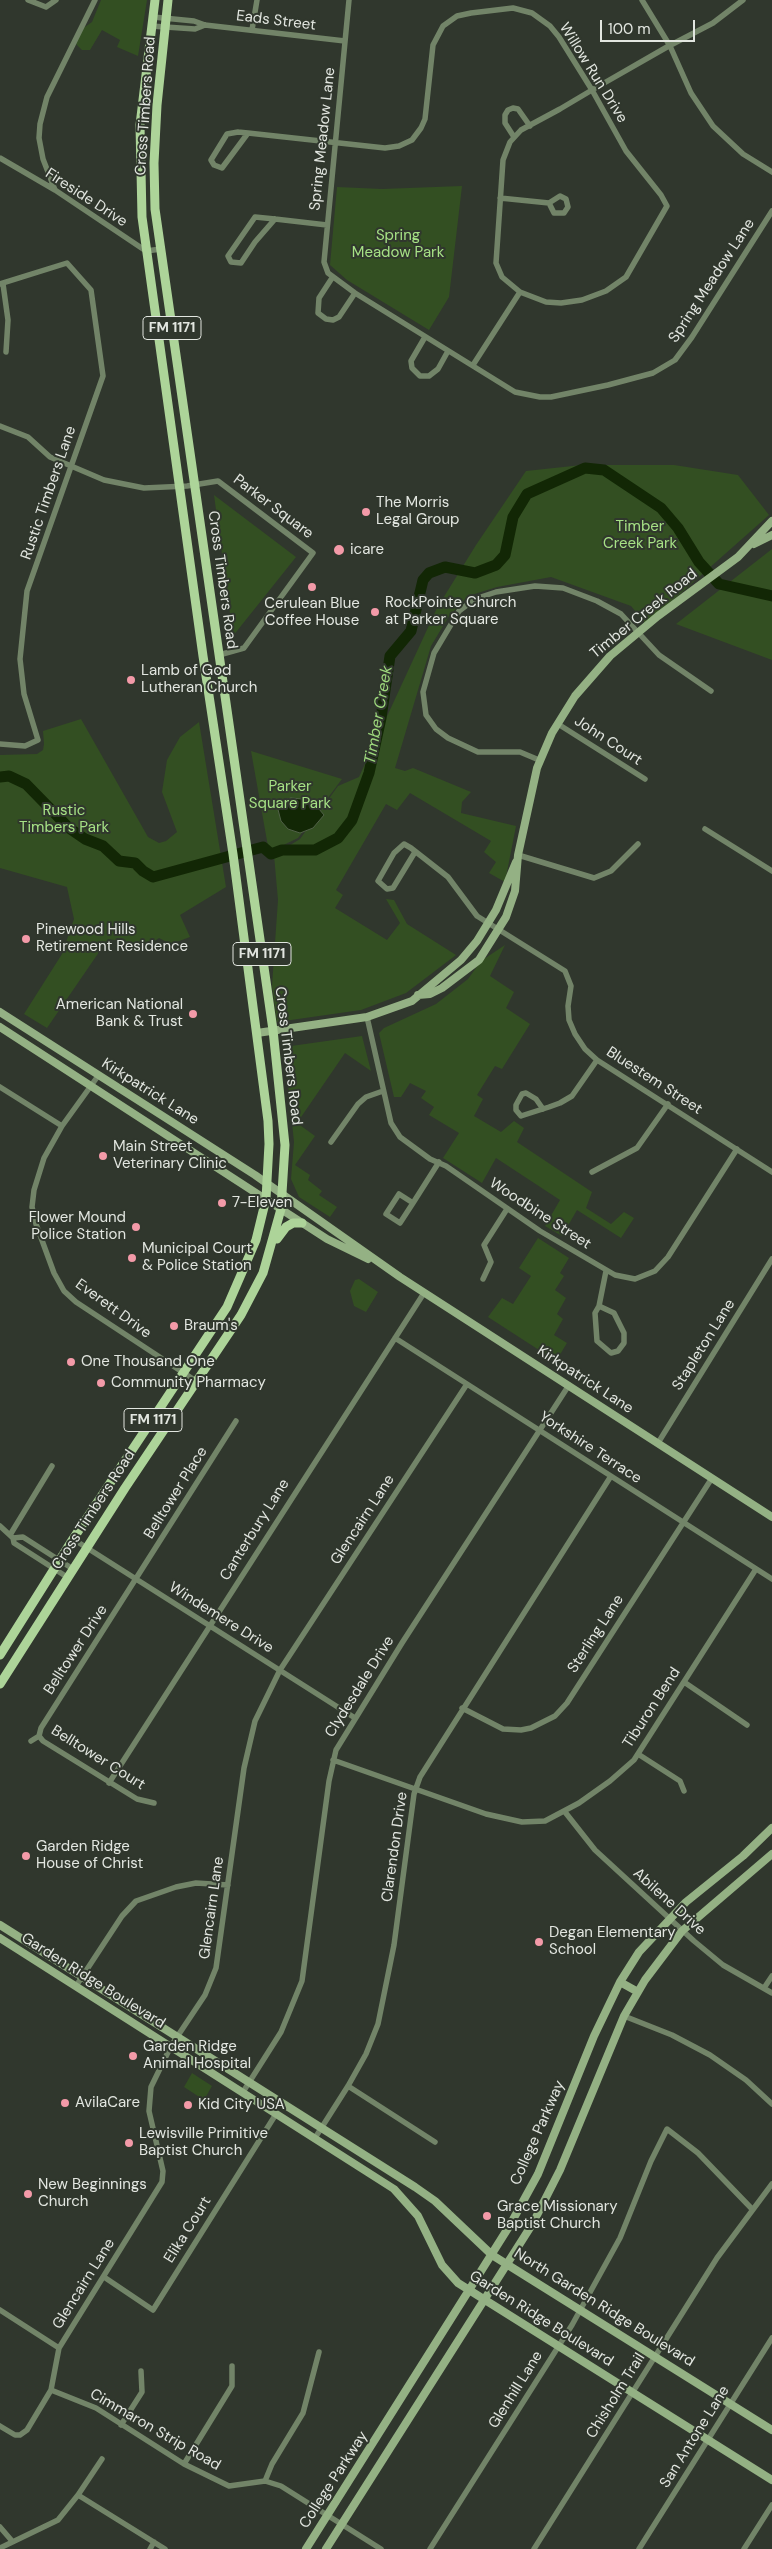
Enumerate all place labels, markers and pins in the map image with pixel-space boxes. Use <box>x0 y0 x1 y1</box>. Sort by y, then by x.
place label: The Morris Legal Group <box>376 494 459 529</box>
marker: The Morris Legal Group <box>360 506 372 518</box>
place label: icare <box>350 541 384 559</box>
marker: icare <box>332 543 346 557</box>
marker: Cerulean Blue Coffee House <box>306 581 318 593</box>
place label: RockPointe Church at Parker Square <box>385 594 516 629</box>
place label: Cerulean Blue Coffee House <box>264 595 360 630</box>
marker: RockPointe Church at Parker Square <box>369 606 381 618</box>
place label: Lamb of God Lutheran Church <box>141 662 257 697</box>
marker: Lamb of God Lutheran Church <box>125 674 137 686</box>
place label: Pinewood Hills Retirement Residence <box>36 921 188 956</box>
marker: Pinewood Hills Retirement Residence <box>20 933 32 945</box>
place label: American National Bank & Trust <box>56 996 183 1031</box>
marker: American National Bank & Trust <box>187 1008 199 1020</box>
place label: Main Street Veterinary Clinic <box>113 1138 227 1173</box>
marker: Main Street Veterinary Clinic <box>97 1150 109 1162</box>
place label: 7-Eleven <box>232 1194 292 1212</box>
marker: 7-Eleven <box>216 1197 228 1209</box>
place label: Flower Mound Police Station <box>29 1209 126 1244</box>
marker: Flower Mound Police Station <box>130 1221 142 1233</box>
place label: Municipal Court & Police Station <box>142 1240 252 1275</box>
marker: Municipal Court & Police Station <box>126 1252 138 1264</box>
place label: Braum's <box>184 1317 238 1335</box>
marker: Braum's <box>168 1320 180 1332</box>
place label: One Thousand One <box>81 1353 215 1371</box>
marker: One Thousand One <box>65 1356 77 1368</box>
place label: Community Pharmacy <box>111 1374 266 1392</box>
marker: Community Pharmacy <box>95 1377 107 1389</box>
place label: Garden Ridge House of Christ <box>36 1838 143 1873</box>
marker: Garden Ridge House of Christ <box>20 1850 32 1862</box>
place label: Degan Elementary School <box>549 1924 676 1959</box>
marker: Degan Elementary School <box>533 1936 545 1948</box>
place label: Garden Ridge Animal Hospital <box>143 2038 251 2073</box>
marker: Garden Ridge Animal Hospital <box>127 2050 139 2062</box>
place label: AvilaCare <box>75 2094 140 2112</box>
place label: Kid City USA <box>198 2096 285 2114</box>
marker: AvilaCare <box>59 2097 71 2109</box>
marker: Kid City USA <box>182 2099 194 2111</box>
place label: Lewisville Primitive Baptist Church <box>139 2125 268 2160</box>
marker: Lewisville Primitive Baptist Church <box>123 2137 135 2149</box>
place label: New Beginnings Church <box>38 2176 147 2211</box>
marker: New Beginnings Church <box>22 2188 34 2200</box>
place label: Grace Missionary Baptist Church <box>497 2198 618 2233</box>
marker: Grace Missionary Baptist Church <box>481 2210 493 2222</box>

